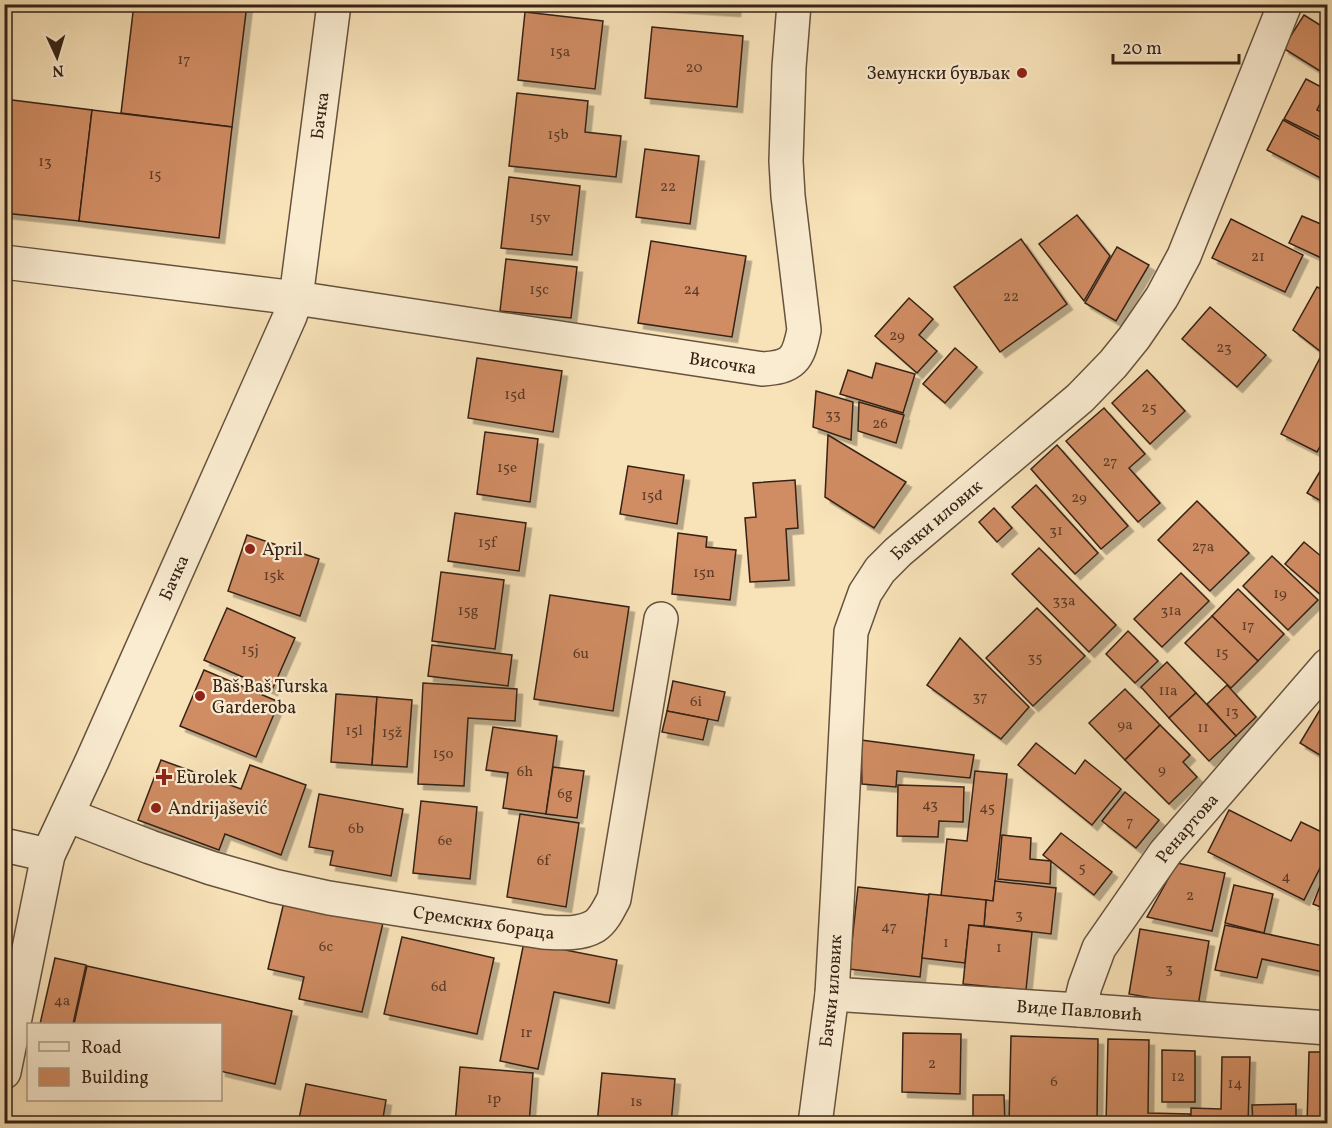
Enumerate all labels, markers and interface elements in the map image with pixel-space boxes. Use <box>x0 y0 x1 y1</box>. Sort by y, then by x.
north arrow <box>27 27 87 87</box>
scale bar <box>1113 27 1239 65</box>
text: 20 m <box>1122 37 1162 62</box>
house number: 15a <box>550 42 570 63</box>
house number: 17 <box>177 50 191 71</box>
house number: 20 <box>686 58 702 79</box>
text: N <box>51 59 64 81</box>
place label: Земунски бувљак <box>866 62 1010 87</box>
marker: Земунски бувљак <box>1015 66 1029 80</box>
street label: Бачка <box>306 91 336 141</box>
house number: 15b <box>547 125 569 146</box>
house number: 13 <box>38 152 52 173</box>
house number: 15 <box>148 165 162 186</box>
house number: 22 <box>660 177 676 198</box>
house number: 15v <box>530 208 551 229</box>
house number: 21 <box>1251 247 1265 268</box>
house number: 15c <box>529 280 549 301</box>
house number: 24 <box>684 280 700 301</box>
house number: 22 <box>1003 287 1019 308</box>
house number: 29 <box>889 326 905 347</box>
house number: 23 <box>1216 338 1232 359</box>
street label: Височка <box>687 347 758 382</box>
house number: 15d <box>504 385 526 406</box>
house number: 25 <box>1141 398 1157 419</box>
house number: 33 <box>825 405 841 426</box>
house number: 26 <box>872 414 888 435</box>
house number: 27 <box>1103 452 1117 473</box>
house number: 15e <box>497 458 517 479</box>
street label: Бачки иловик <box>886 474 989 567</box>
house number: 15đ <box>641 486 663 507</box>
house number: 29 <box>1071 488 1087 509</box>
house number: 31 <box>1049 521 1063 542</box>
house number: 15f <box>478 533 498 554</box>
house number: 27a <box>1192 537 1214 558</box>
place label: April <box>262 538 303 563</box>
marker: April <box>243 542 257 556</box>
street label: Бачка <box>154 551 196 605</box>
house number: 15n <box>693 563 715 584</box>
house number: 15k <box>263 566 285 587</box>
house number: 19 <box>1273 584 1287 605</box>
house number: 33a <box>1053 591 1075 612</box>
house number: 15g <box>458 601 479 622</box>
house number: 31a <box>1161 601 1182 622</box>
house number: 17 <box>1241 616 1255 637</box>
house number: 15j <box>241 640 259 661</box>
house number: 15 <box>1215 643 1229 664</box>
house number: 6u <box>573 644 589 665</box>
house number: 35 <box>1028 648 1042 669</box>
place label: Baš Baš Turska Garderoba <box>212 675 328 721</box>
house number: 11a <box>1158 681 1178 702</box>
house number: 37 <box>973 687 987 708</box>
marker: Baš Baš Turska Garderoba <box>193 689 207 703</box>
house number: 6i <box>690 692 702 713</box>
house number: 13 <box>1225 702 1239 723</box>
house number: 9a <box>1117 715 1133 736</box>
house number: 11 <box>1197 718 1209 739</box>
house number: 15l <box>345 721 363 742</box>
house number: 15ž <box>382 723 402 744</box>
house number: 15o <box>432 744 454 765</box>
house number: 9 <box>1158 760 1166 781</box>
house number: 6h <box>517 762 533 783</box>
place label: Eurolek <box>176 766 238 791</box>
marker: Eurolek <box>157 770 171 784</box>
house number: 6g <box>557 784 573 805</box>
street label: Ренартова <box>1151 789 1225 869</box>
house number: 43 <box>922 795 938 816</box>
place label: Andrijašević <box>168 797 267 822</box>
house number: 45 <box>979 798 995 819</box>
marker: Andrijašević <box>149 801 163 815</box>
house number: 7 <box>1126 812 1134 833</box>
house number: 6b <box>348 819 364 840</box>
house number: 6e <box>438 831 452 852</box>
house number: 6f <box>537 851 551 872</box>
house number: 5 <box>1078 858 1086 879</box>
house number: 4 <box>1282 867 1291 888</box>
house number: 2 <box>1186 886 1194 907</box>
street label: Сремских бораца <box>411 900 555 947</box>
house number: 3 <box>1015 905 1023 926</box>
house number: 47 <box>881 917 897 938</box>
house number: 1 <box>943 933 949 954</box>
street label: Бачки иловик <box>814 934 849 1049</box>
house number: 6c <box>319 937 333 958</box>
house number: 1 <box>996 938 1002 959</box>
house number: 3 <box>1165 959 1173 980</box>
house number: 6d <box>431 977 447 998</box>
house number: 4a <box>54 991 70 1012</box>
street label: Виде Павловић <box>1016 995 1144 1029</box>
legend <box>27 1023 222 1101</box>
house number: 1r <box>520 1023 532 1044</box>
text: Road <box>81 1036 122 1061</box>
house number: 2 <box>928 1054 936 1075</box>
text: Building <box>81 1066 149 1091</box>
house number: 12 <box>1171 1067 1185 1088</box>
house number: 6 <box>1050 1072 1058 1093</box>
house number: 14 <box>1228 1074 1242 1095</box>
house number: 1p <box>487 1089 501 1110</box>
house number: 1s <box>630 1092 642 1113</box>

